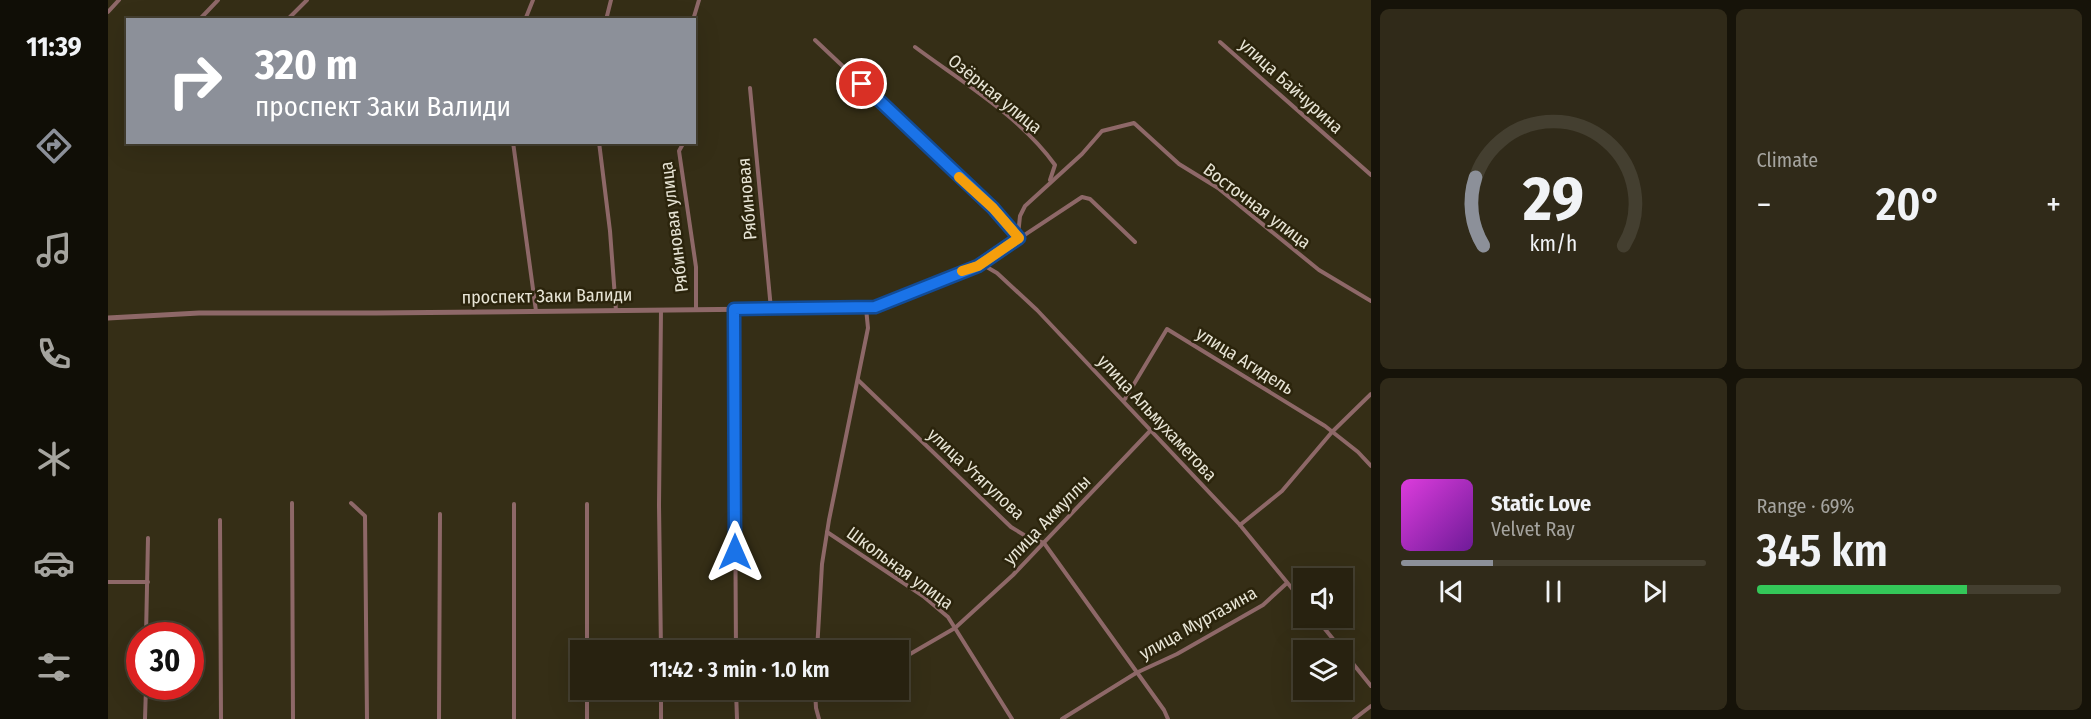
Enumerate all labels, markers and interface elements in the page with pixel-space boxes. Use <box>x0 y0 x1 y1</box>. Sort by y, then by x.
text: 11:39 <box>26 31 82 63</box>
street label: улица Байчурина <box>1235 34 1347 138</box>
text: 320 m <box>255 40 358 90</box>
icon: right <box>156 42 234 120</box>
street label: Озёрная улица <box>944 50 1046 139</box>
pin <box>836 58 887 109</box>
icon: arrive <box>845 67 878 100</box>
text: проспект Заки Валиди <box>255 91 511 123</box>
icon: directions <box>33 125 75 167</box>
text: Climate <box>1757 148 1818 172</box>
street label: Рябиновая <box>732 157 762 241</box>
street label: Восточная улица <box>1199 158 1315 254</box>
street label: Рябиновая улица <box>655 160 693 294</box>
text: 29 <box>1522 162 1584 237</box>
text: 20° <box>1876 178 1942 232</box>
text: − <box>1757 185 1771 225</box>
text: + <box>2046 185 2061 225</box>
icon: music <box>33 229 75 271</box>
text: km/h <box>1529 231 1577 257</box>
street label: проспект Заки Валиди <box>461 284 633 308</box>
street label: улица Агидель <box>1192 322 1298 400</box>
icon: phone <box>33 333 75 375</box>
street label: улица Альмухаметова <box>1093 350 1221 486</box>
street label: улица Утягулова <box>923 423 1029 525</box>
icon: climate <box>33 438 75 480</box>
street label: улица Акмуллы <box>999 470 1095 570</box>
text: Static Love <box>1491 490 1591 517</box>
text: Range · 69% <box>1757 494 1854 518</box>
text: Velvet Ray <box>1491 517 1575 541</box>
position arrow <box>703 520 767 584</box>
street label: Школьная улица <box>842 522 958 614</box>
text: 345 km <box>1757 524 1888 578</box>
icon: car <box>33 542 75 584</box>
map controls <box>1293 568 1353 700</box>
button: sound <box>1293 568 1353 628</box>
icon: previous <box>1435 575 1468 608</box>
icon: pause <box>1537 575 1570 608</box>
icon: next <box>1638 575 1671 608</box>
street label: улица Муртазина <box>1135 582 1261 664</box>
speed limit sign: 30 <box>126 622 204 700</box>
button: layers <box>1293 640 1353 700</box>
icon: filters <box>33 646 75 688</box>
text: 11:42 · 3 min · 1.0 km <box>649 656 830 683</box>

